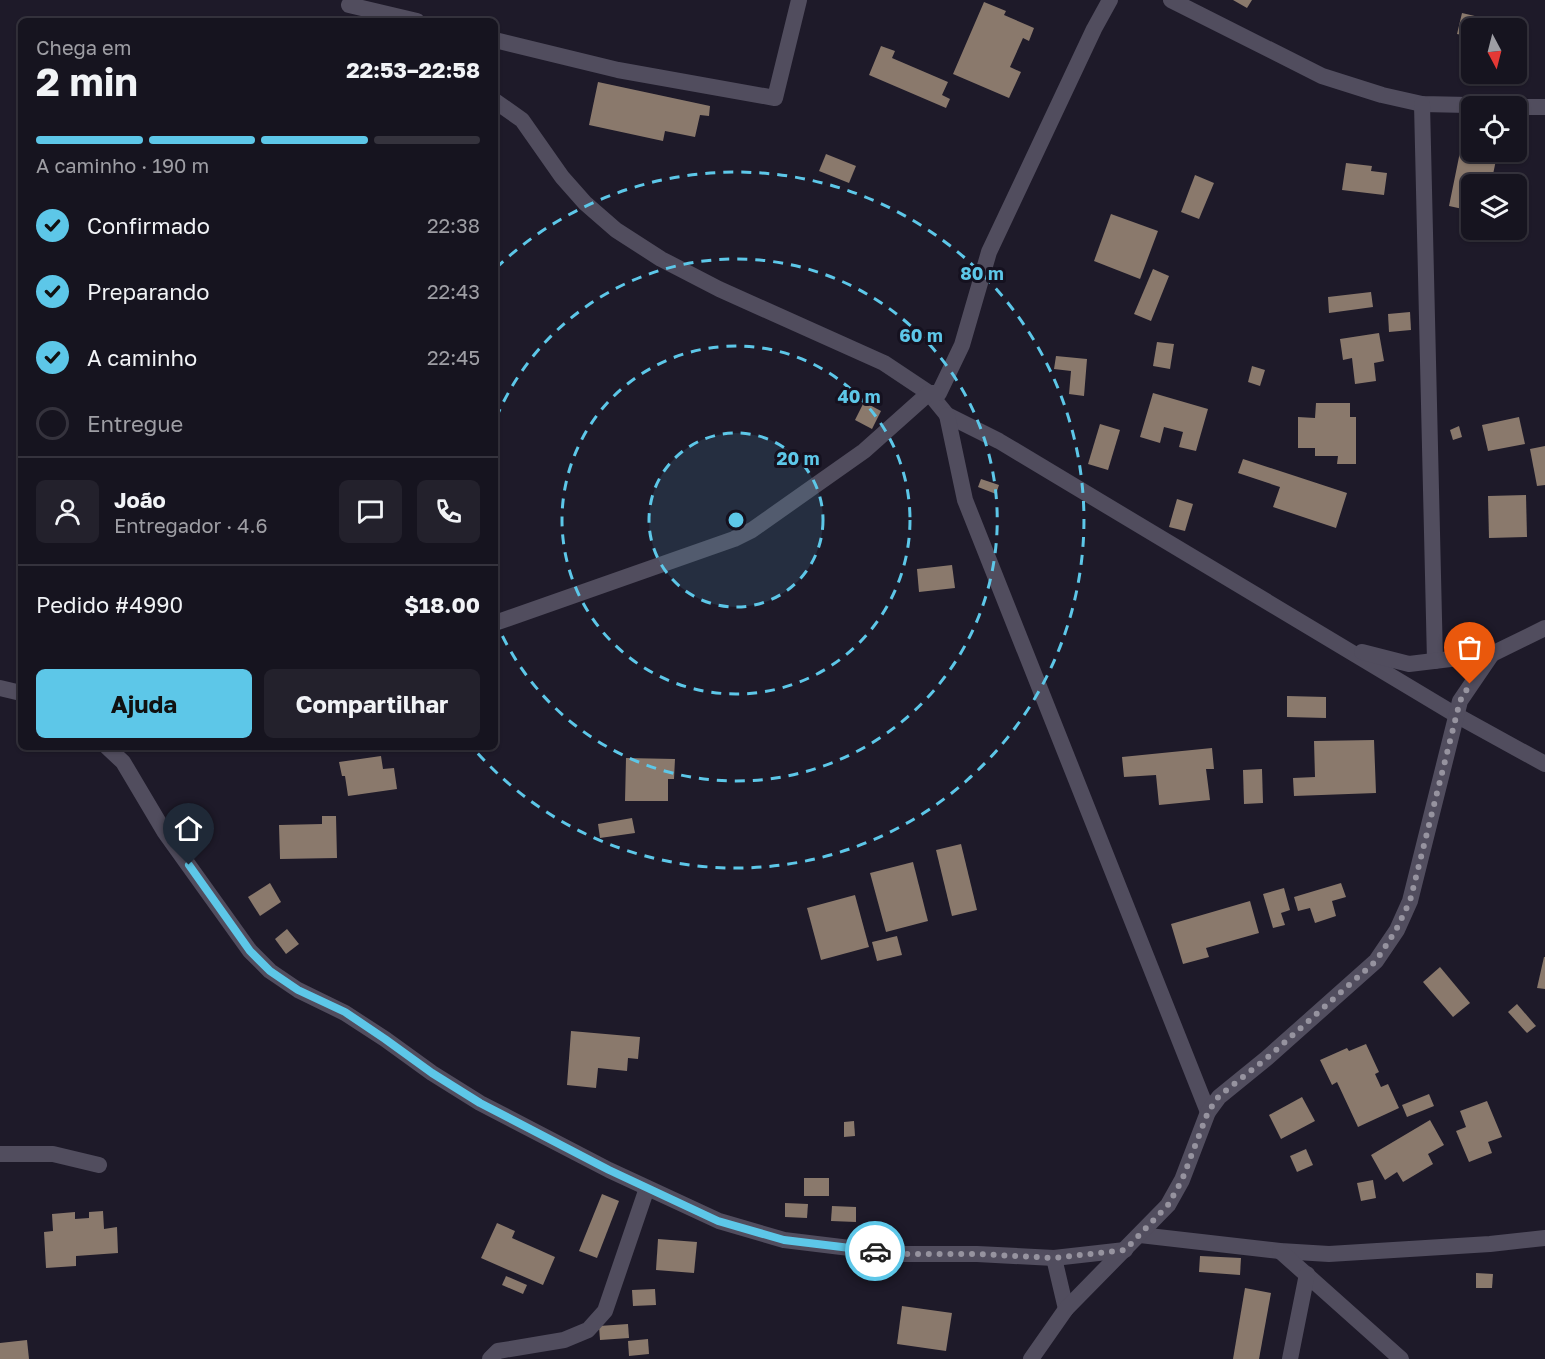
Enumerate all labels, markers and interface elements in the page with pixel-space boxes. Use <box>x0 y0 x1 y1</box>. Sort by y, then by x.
north arrow <box>1461 18 1527 84</box>
map controls <box>1461 18 1527 240</box>
text: Chega em <box>36 35 131 59</box>
text: 22:53–22:58 <box>346 56 480 83</box>
text: 2 min <box>36 58 138 105</box>
button: locate <box>1461 96 1527 162</box>
text: A caminho · 190 m <box>36 153 209 177</box>
button: layers <box>1461 174 1527 240</box>
icon: check <box>36 209 69 242</box>
text: Confirmado <box>87 212 210 239</box>
text: 22:38 <box>427 213 480 237</box>
text: 80 m <box>960 262 1004 284</box>
icon: check <box>36 275 69 308</box>
text: Preparando <box>87 278 210 305</box>
text: 22:43 <box>427 279 480 303</box>
text: 60 m <box>899 324 943 346</box>
icon: check <box>36 341 69 374</box>
text: A caminho <box>87 344 197 371</box>
text: 22:45 <box>427 345 480 369</box>
text: 40 m <box>837 385 881 407</box>
text: Entregue <box>87 410 183 437</box>
text: 20 m <box>777 447 819 469</box>
button: person <box>36 480 99 543</box>
button: chat <box>339 480 402 543</box>
button: phone <box>417 480 480 543</box>
text: João <box>114 486 166 513</box>
centre of rings <box>726 510 746 530</box>
text: Entregador · 4.6 <box>114 513 268 537</box>
text: Pedido #4990 <box>36 591 183 618</box>
text: $18.00 <box>404 591 480 618</box>
pin <box>1444 622 1495 684</box>
icon: bag <box>1453 631 1486 664</box>
button: Ajuda <box>36 669 252 738</box>
button: Compartilhar <box>264 669 480 738</box>
pin <box>163 803 214 865</box>
icon: home <box>172 812 205 845</box>
courier <box>845 1221 905 1281</box>
icon: car <box>859 1235 892 1268</box>

